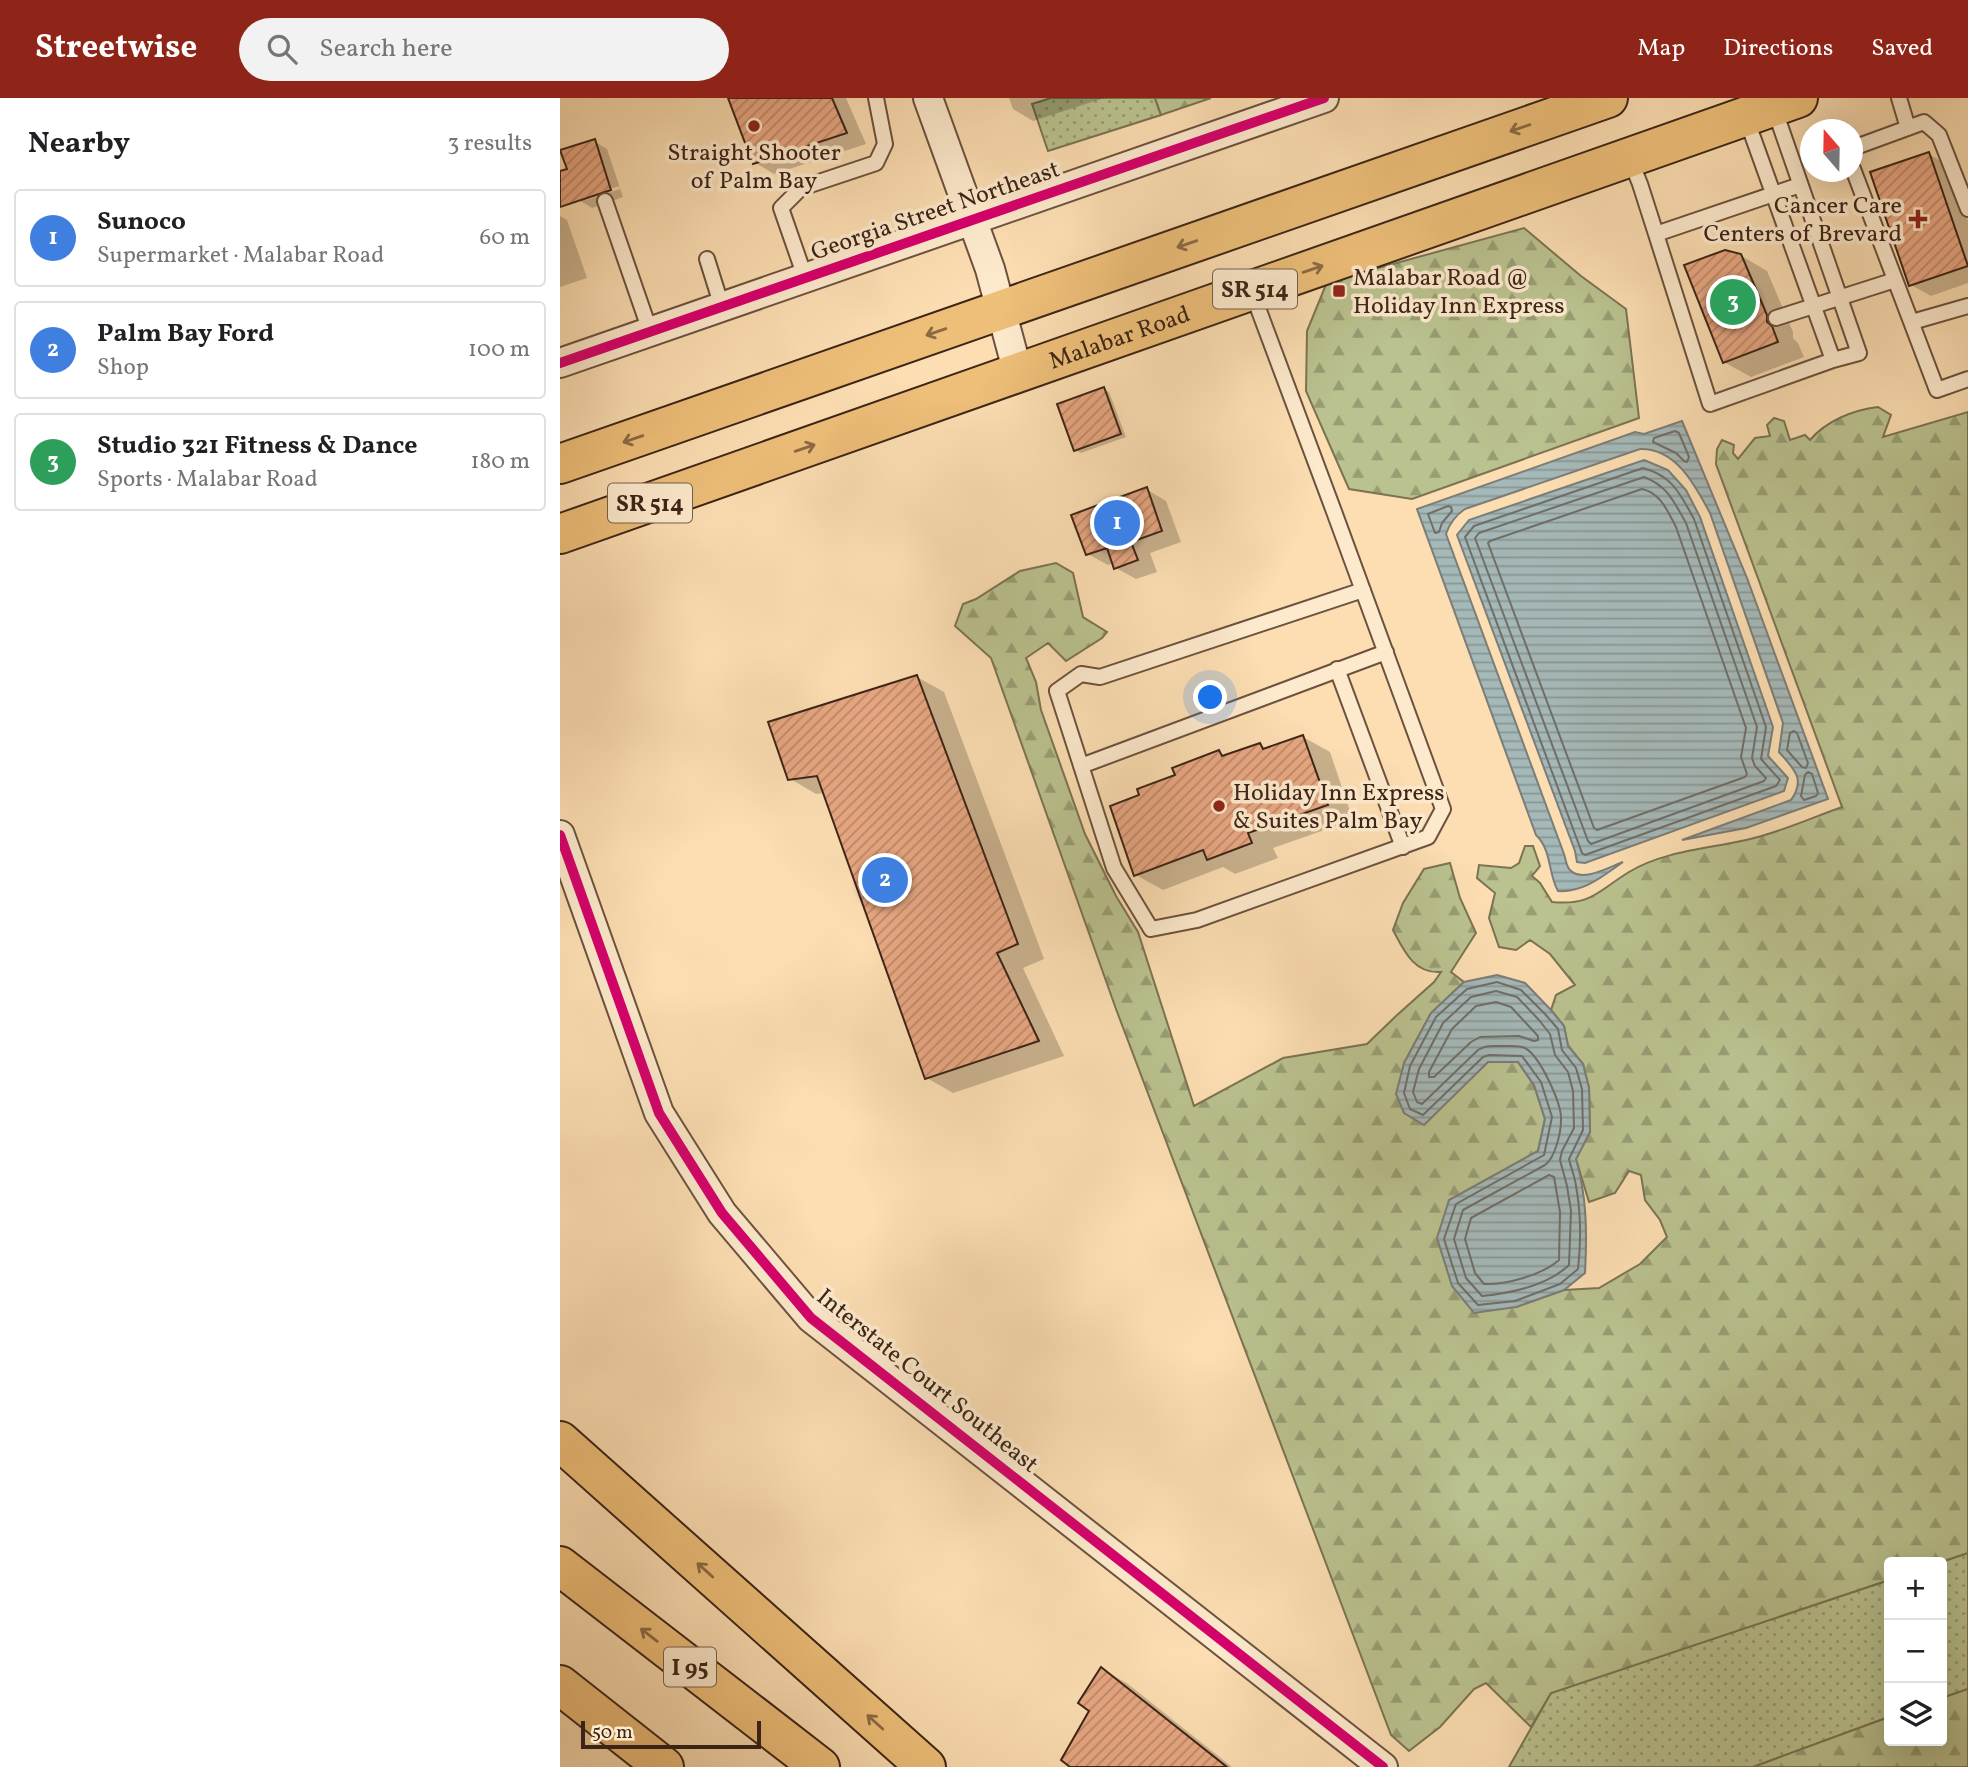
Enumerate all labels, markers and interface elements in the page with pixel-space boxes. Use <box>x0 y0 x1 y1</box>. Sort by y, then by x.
search box <box>239 18 729 81</box>
text: Streetwise <box>35 26 197 72</box>
icon: search <box>263 30 301 68</box>
text: Search here <box>319 31 453 67</box>
text: Map <box>1637 32 1685 66</box>
text: Directions <box>1723 32 1833 66</box>
text: Saved <box>1871 32 1933 66</box>
marker: Straight Shooter of Palm Bay <box>746 118 762 134</box>
north arrow <box>1800 119 1863 182</box>
text: Nearby <box>28 123 130 165</box>
one-way arrow <box>1510 123 1532 135</box>
text: 3 results <box>447 128 532 160</box>
place label: Straight Shooter of Palm Bay <box>667 137 841 199</box>
street label: Georgia Street Northeast <box>807 153 1065 270</box>
place label: Cancer Care Centers of Brevard <box>1703 190 1902 252</box>
text: Sunoco <box>97 204 186 240</box>
marker: Cancer Care Centers of Brevard <box>1908 209 1928 229</box>
text: 1 <box>48 222 58 254</box>
text: 60 m <box>480 222 530 254</box>
one-way arrow <box>1176 239 1198 251</box>
text: Supermarket · Malabar Road <box>97 240 384 272</box>
one-way arrow <box>1302 262 1324 274</box>
place label: Malabar Road @ Holiday Inn Express <box>1353 262 1564 324</box>
road number: SR 514 <box>1213 270 1297 308</box>
pin: 3 <box>1710 276 1756 328</box>
marker: Malabar Road @ Holiday Inn Express <box>1331 283 1347 299</box>
street label: Malabar Road <box>1045 298 1195 379</box>
text: Palm Bay Ford <box>97 316 274 352</box>
one-way arrow <box>926 327 948 339</box>
text: 2 <box>47 334 59 366</box>
text: 100 m <box>468 334 530 366</box>
text: Shop <box>97 352 149 384</box>
text: Studio 321 Fitness & Dance <box>97 428 418 464</box>
one-way arrow <box>622 434 644 446</box>
one-way arrow <box>794 441 816 453</box>
text: 3 <box>47 446 59 478</box>
text: 180 m <box>471 446 530 478</box>
text: Sports · Malabar Road <box>97 464 318 496</box>
road number: SR 514 <box>608 484 692 522</box>
pin: 1 <box>1094 497 1140 549</box>
your location <box>1193 680 1227 714</box>
place label: Holiday Inn Express & Suites Palm Bay <box>1233 777 1444 839</box>
marker: Holiday Inn Express & Suites Palm Bay <box>1211 798 1227 814</box>
pin: 2 <box>862 854 908 906</box>
street label: Interstate Court Southeast <box>809 1281 1045 1482</box>
map controls <box>1884 1557 1947 1746</box>
button: + <box>1884 1557 1947 1620</box>
one-way arrow <box>697 1562 714 1579</box>
button: − <box>1884 1620 1947 1683</box>
one-way arrow <box>641 1628 659 1643</box>
road number: I 95 <box>664 1648 716 1686</box>
button: layers <box>1884 1683 1947 1746</box>
one-way arrow <box>867 1713 884 1730</box>
scale bar <box>581 1718 761 1750</box>
text: 50 m <box>592 1720 633 1746</box>

